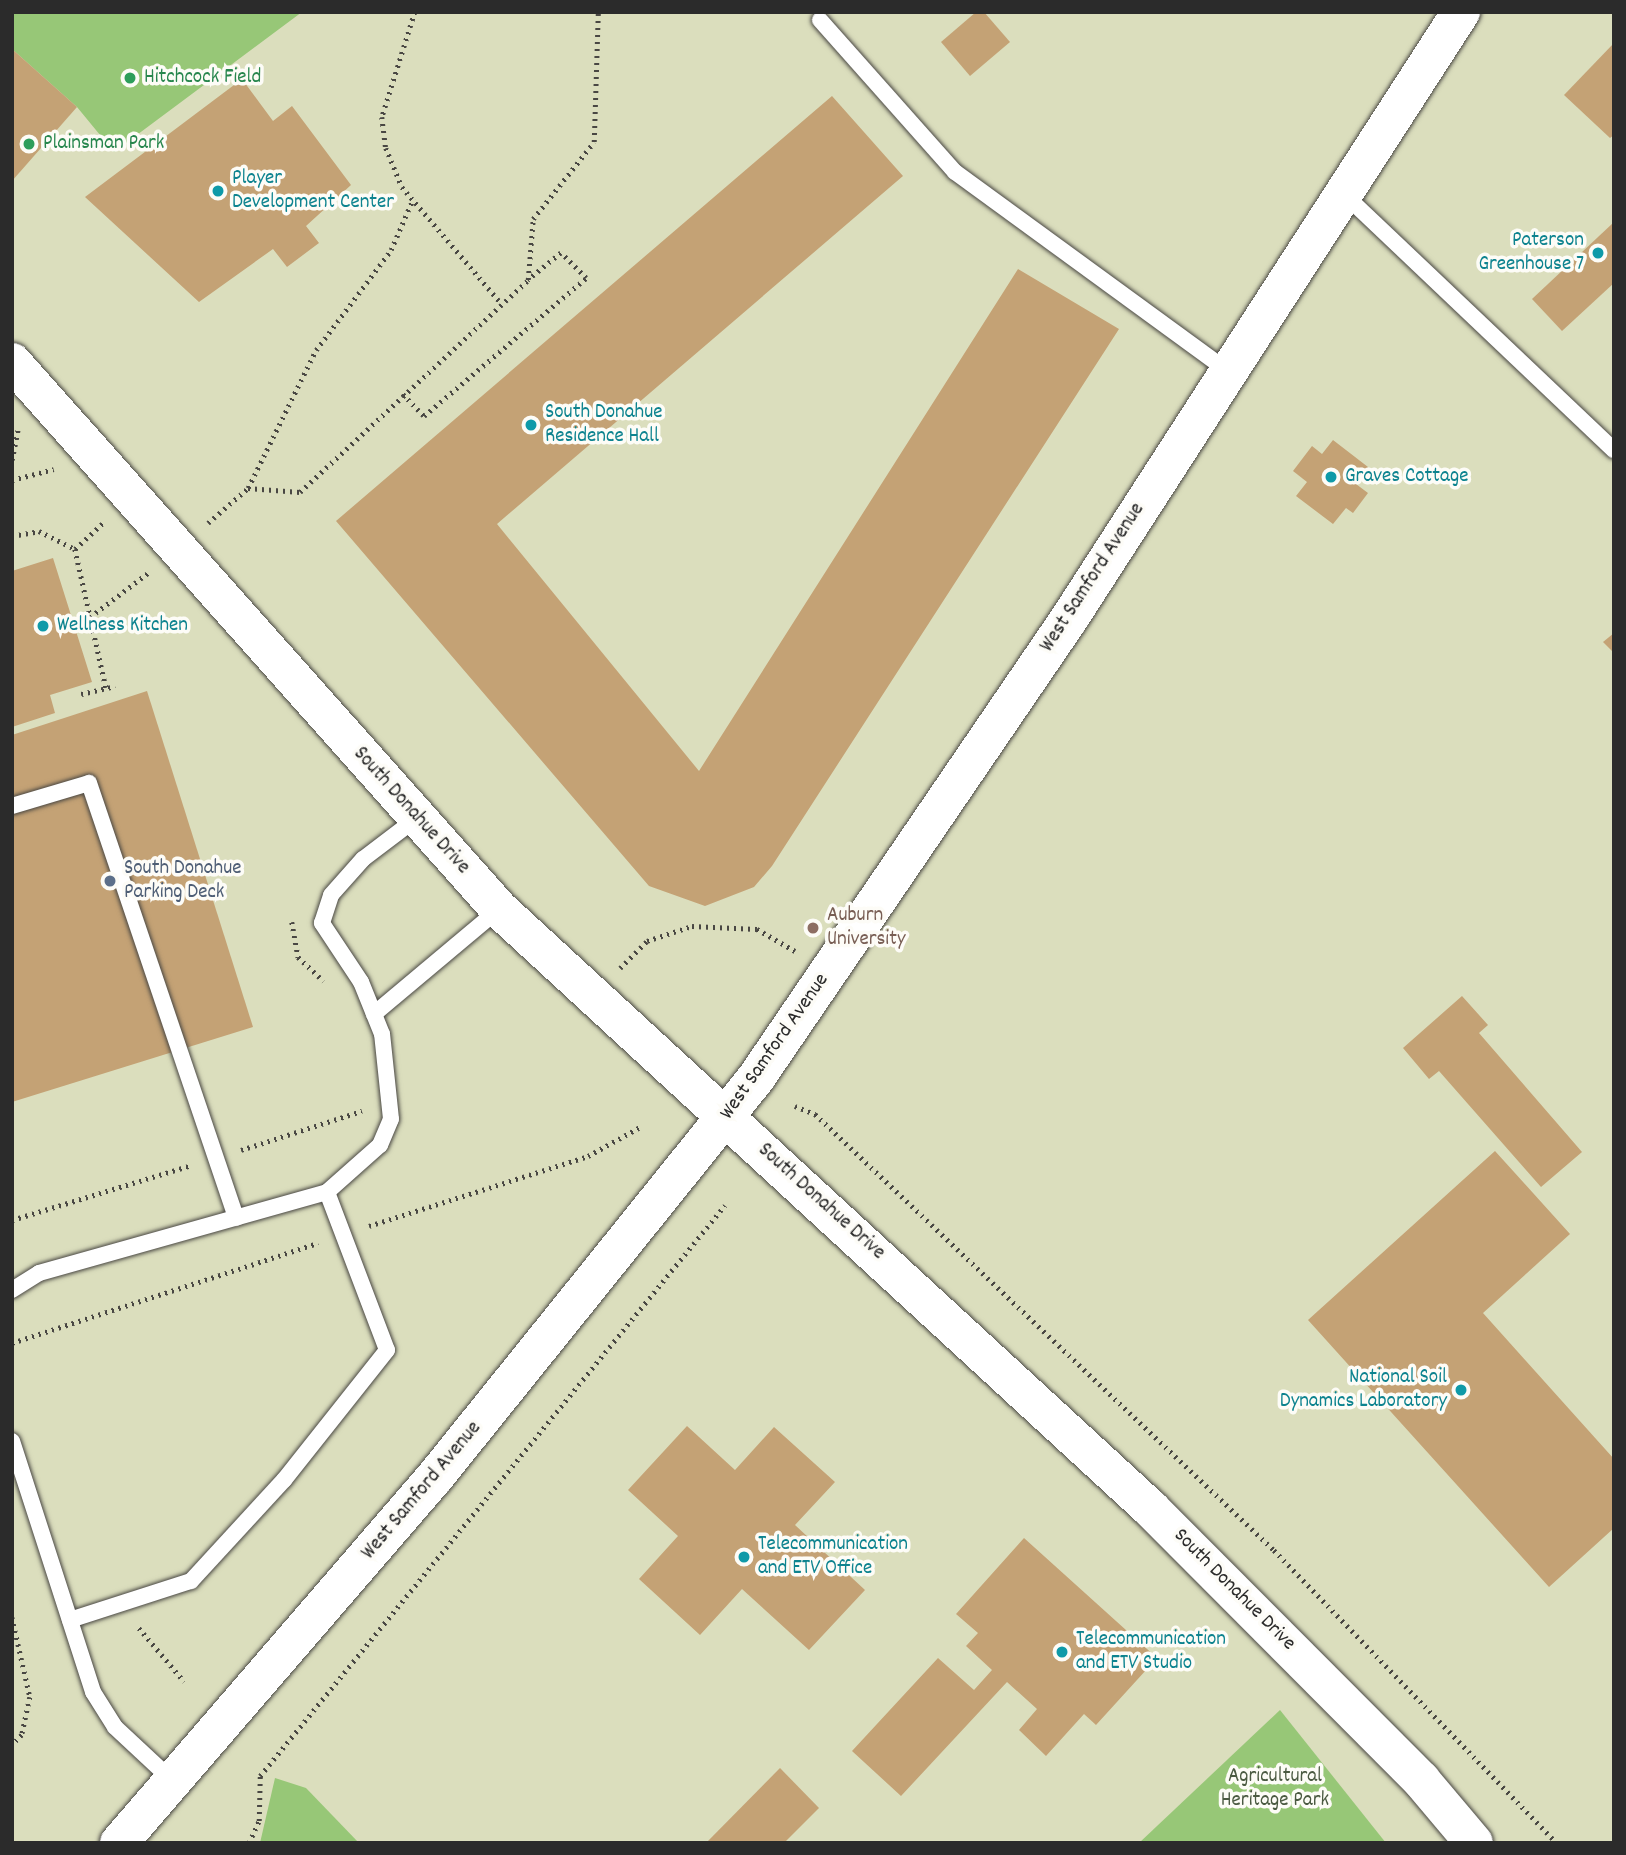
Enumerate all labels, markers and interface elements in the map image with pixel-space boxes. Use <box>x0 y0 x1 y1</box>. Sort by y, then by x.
place label: Hitchcock Field <box>144 65 261 91</box>
marker: Hitchcock Field <box>122 70 138 86</box>
place label: Plainsman Park <box>43 131 164 157</box>
marker: Plainsman Park <box>21 136 37 152</box>
place label: Player Development Center <box>232 166 394 216</box>
marker: Player Development Center <box>210 183 226 199</box>
place label: Paterson Greenhouse 7 <box>1478 228 1584 278</box>
marker: Paterson Greenhouse 7 <box>1590 245 1606 261</box>
place label: South Donahue Residence Hall <box>545 400 662 450</box>
marker: South Donahue Residence Hall <box>523 417 539 433</box>
place label: Graves Cottage <box>1345 464 1468 490</box>
marker: Graves Cottage <box>1323 469 1339 485</box>
street label: West Samford Avenue <box>1035 499 1151 657</box>
place label: Wellness Kitchen <box>57 613 188 639</box>
marker: Wellness Kitchen <box>35 618 51 634</box>
street label: South Donahue Drive <box>347 742 475 880</box>
place label: South Donahue Parking Deck <box>124 856 241 906</box>
marker: South Donahue Parking Deck <box>102 873 118 889</box>
place label: Auburn University <box>827 903 905 953</box>
marker: Auburn University <box>805 920 821 936</box>
street label: West Samford Avenue <box>715 969 835 1125</box>
street label: South Donahue Drive <box>752 1138 890 1266</box>
place label: National Soil Dynamics Laboratory <box>1280 1365 1447 1415</box>
marker: National Soil Dynamics Laboratory <box>1453 1382 1469 1398</box>
street label: West Samford Avenue <box>357 1417 487 1565</box>
street label: South Donahue Drive <box>1168 1524 1300 1656</box>
place label: Telecommunication and ETV Office <box>758 1532 908 1582</box>
marker: Telecommunication and ETV Office <box>736 1549 752 1565</box>
place label: Telecommunication and ETV Studio <box>1076 1627 1226 1677</box>
marker: Telecommunication and ETV Studio <box>1054 1644 1070 1660</box>
park label: Agricultural Heritage Park <box>1221 1764 1329 1814</box>

